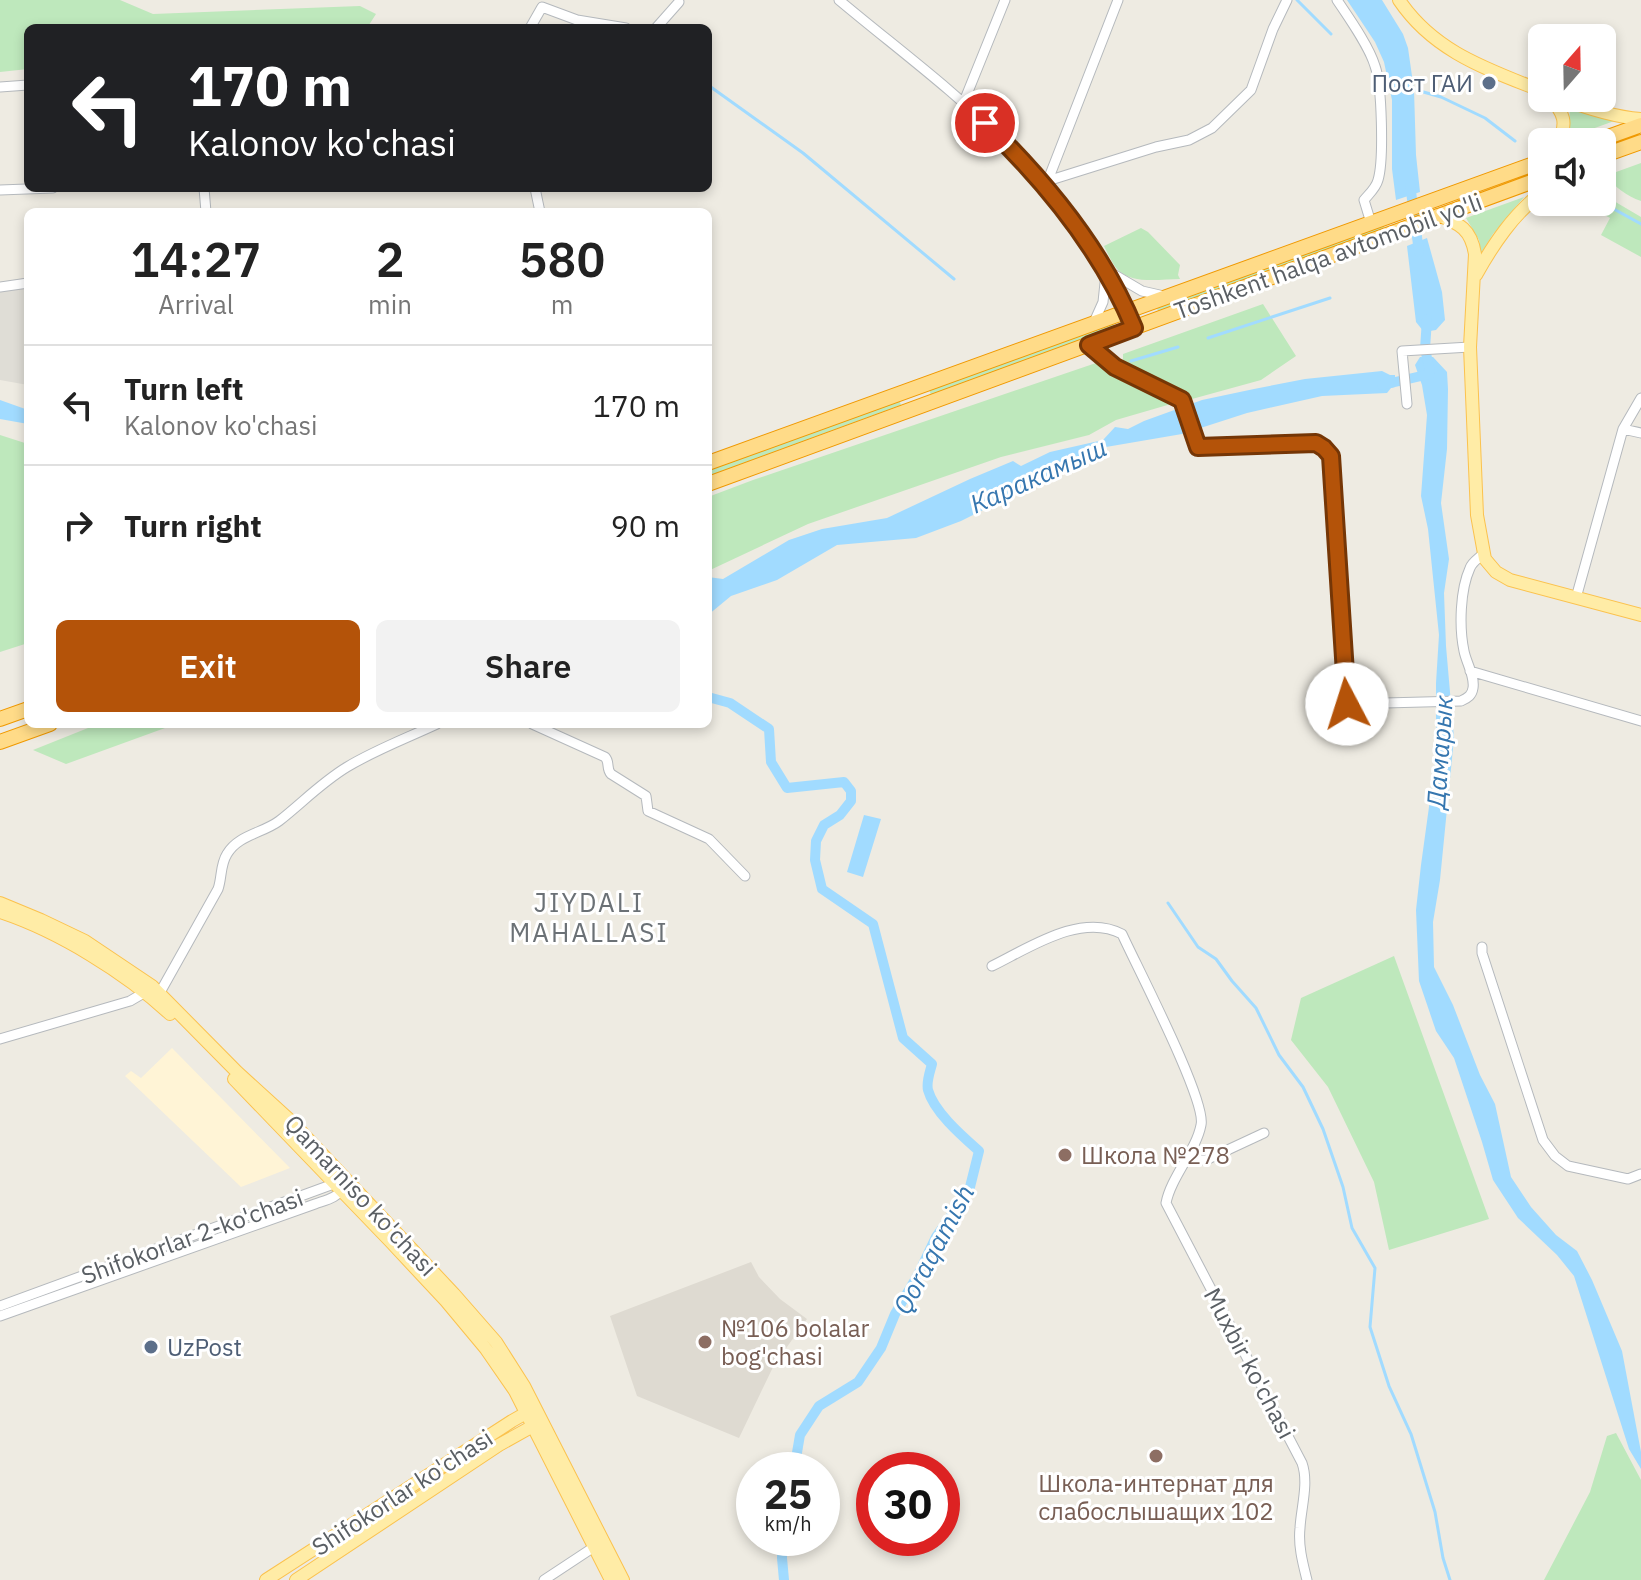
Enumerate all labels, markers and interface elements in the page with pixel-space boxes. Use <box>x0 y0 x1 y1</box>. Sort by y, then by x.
north arrow <box>1528 24 1616 112</box>
map controls <box>1528 24 1616 216</box>
text: 170 m <box>188 49 352 121</box>
icon: left <box>56 56 160 160</box>
place label: Пост ГАИ <box>1371 67 1473 99</box>
marker: Пост ГАИ <box>1480 74 1498 92</box>
pin <box>951 89 1019 157</box>
icon: arrive <box>963 101 1007 145</box>
text: Kalonov ko'chasi <box>188 119 456 166</box>
button: sound <box>1528 128 1616 216</box>
street label: Toshkent halqa avtomobil yo'li <box>1170 185 1486 327</box>
text: 14:27 <box>131 228 261 290</box>
text: 2 <box>376 228 404 290</box>
text: 580 <box>519 228 605 290</box>
text: Arrival <box>158 287 234 321</box>
text: min <box>368 287 412 321</box>
text: m <box>551 287 573 321</box>
text: Turn left <box>124 369 243 408</box>
icon: left <box>56 383 100 427</box>
text: 170 m <box>593 386 680 425</box>
text: Kalonov ko'chasi <box>124 408 318 442</box>
water label: Каракамыш <box>964 430 1112 520</box>
icon: right <box>56 503 100 547</box>
text: Turn right <box>124 506 262 545</box>
text: 90 m <box>611 506 680 545</box>
button: Exit <box>56 620 360 712</box>
button: Share <box>376 620 680 712</box>
position arrow <box>1305 662 1389 746</box>
water label: Дамарык <box>1418 693 1460 811</box>
district label: JIYDALI MAHALLASI <box>509 885 669 949</box>
street label: Qamarniso ko'chasi <box>278 1107 444 1283</box>
place label: Школа №278 <box>1081 1139 1230 1171</box>
marker: Школа №278 <box>1056 1146 1074 1164</box>
water label: Qoraqamish <box>885 1178 981 1320</box>
street label: Shifokorlar 2-ko'chasi <box>77 1181 307 1291</box>
street label: Muxbir ko'chasi <box>1197 1282 1303 1444</box>
place label: №106 bolalar bog'chasi <box>721 1312 870 1372</box>
place label: UzPost <box>167 1331 242 1363</box>
marker: №106 bolalar bog'chasi <box>696 1333 714 1351</box>
marker: UzPost <box>142 1338 160 1356</box>
street label: Shifokorlar ko'chasi <box>305 1421 499 1563</box>
marker: Школа-интернат для слабослышащих 102 <box>1147 1447 1165 1465</box>
speed limit sign: 30 <box>856 1452 960 1556</box>
place label: Школа-интернат для слабослышащих 102 <box>1038 1467 1274 1527</box>
text: 25 <box>764 1468 812 1520</box>
text: km/h <box>764 1510 812 1537</box>

